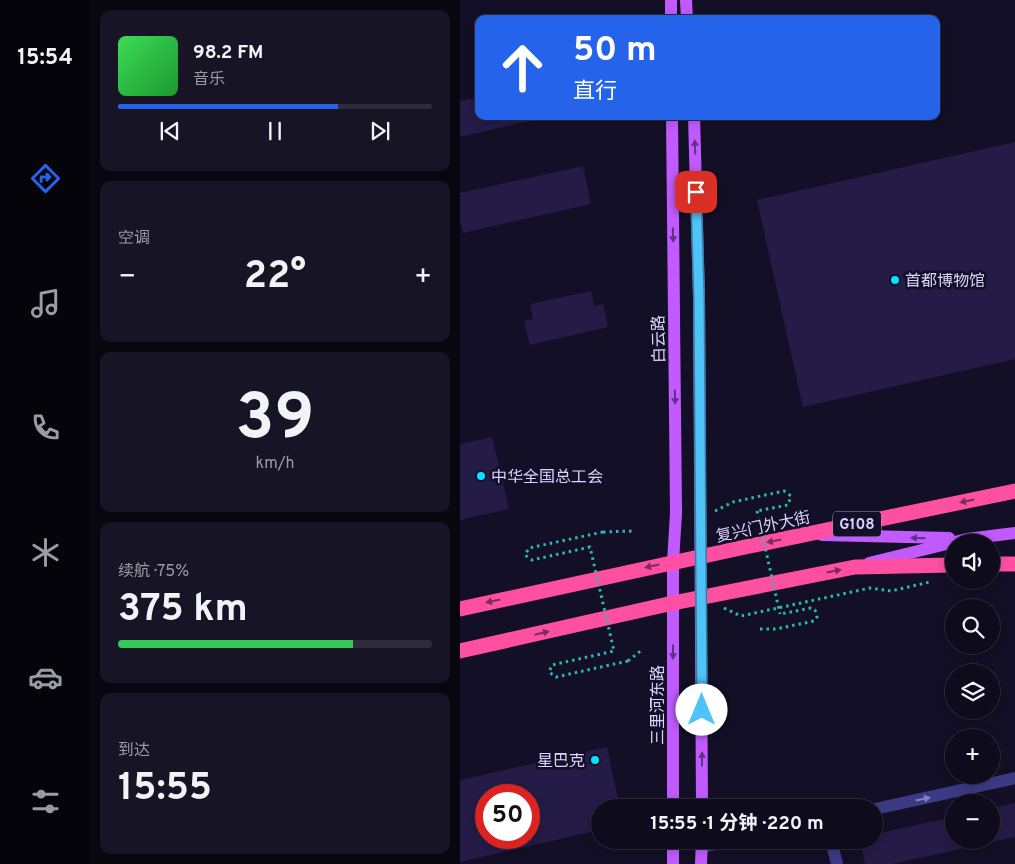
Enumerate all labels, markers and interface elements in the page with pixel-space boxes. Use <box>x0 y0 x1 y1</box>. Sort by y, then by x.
text: 50 m <box>573 29 657 73</box>
icon: ahead <box>490 35 555 100</box>
text: 98.2 FM <box>193 41 263 65</box>
text: 15:54 <box>17 45 73 72</box>
text: 音乐 <box>193 70 225 90</box>
text: 直行 <box>573 79 617 106</box>
icon: previous <box>156 117 184 145</box>
icon: pause <box>261 117 289 145</box>
icon: next <box>366 117 394 145</box>
one-way arrow <box>691 139 699 155</box>
icon: directions <box>28 161 63 196</box>
pin <box>675 171 717 213</box>
icon: arrive <box>682 178 710 206</box>
one-way arrow <box>669 227 677 243</box>
text: 空调 <box>118 229 150 249</box>
text: 22° <box>244 253 306 302</box>
text: − <box>118 260 136 296</box>
text: + <box>414 260 432 296</box>
place label: 首都博物馆 <box>905 272 985 292</box>
marker: 首都博物馆 <box>889 274 901 286</box>
icon: music <box>28 286 63 321</box>
street label: 白云路 <box>650 315 670 363</box>
text: 39 <box>236 380 314 462</box>
one-way arrow <box>671 390 679 406</box>
icon: phone <box>28 410 63 445</box>
text: km/h <box>256 454 294 474</box>
place label: 中华全国总工会 <box>491 468 603 488</box>
marker: 中华全国总工会 <box>475 470 487 482</box>
one-way arrow <box>960 497 975 505</box>
street label: 复兴门外大街 <box>714 508 812 548</box>
road number: G108 <box>833 512 881 536</box>
one-way arrow <box>910 533 926 541</box>
map controls <box>945 534 1000 849</box>
button: sound <box>945 534 1000 589</box>
icon: climate <box>28 535 63 570</box>
one-way arrow <box>766 537 781 545</box>
text: 续航 · 75% <box>118 562 189 582</box>
one-way arrow <box>644 563 660 571</box>
one-way arrow <box>827 566 843 574</box>
text: 375 km <box>118 586 248 635</box>
one-way arrow <box>485 598 501 606</box>
button: search <box>945 599 1000 654</box>
one-way arrow <box>534 629 549 637</box>
one-way arrow <box>669 644 677 660</box>
icon: car <box>28 660 63 695</box>
button: layers <box>945 664 1000 719</box>
street label: 三里河东路 <box>649 665 669 745</box>
position arrow <box>675 683 727 735</box>
button: + <box>945 729 1000 784</box>
text: 到达 <box>118 741 150 761</box>
one-way arrow <box>698 751 706 767</box>
place label: 星巴克 <box>537 752 585 772</box>
marker: 星巴克 <box>589 754 601 766</box>
text: 15:55 <box>118 765 212 814</box>
icon: filters <box>28 784 63 819</box>
speed limit sign: 50 <box>475 784 540 849</box>
button: − <box>945 794 1000 849</box>
one-way arrow <box>915 795 930 803</box>
text: 15:55 · 1 分钟 · 220 m <box>650 812 824 836</box>

